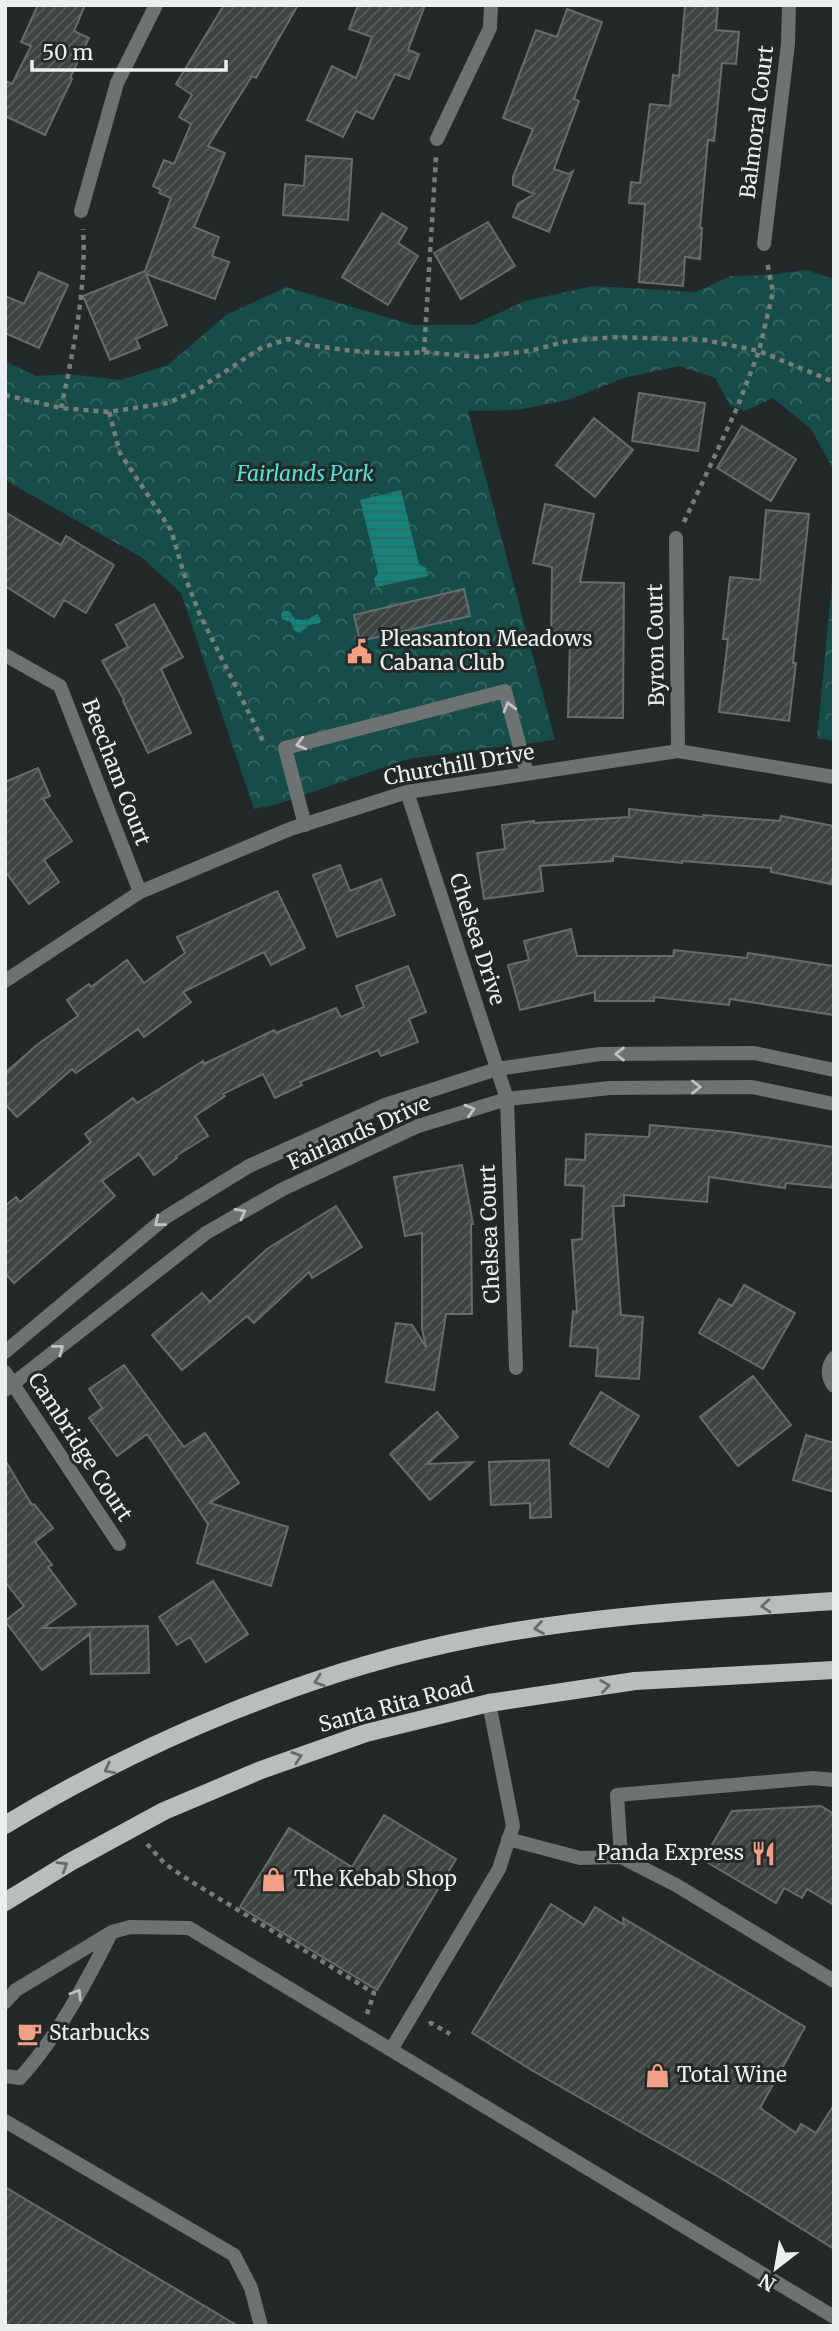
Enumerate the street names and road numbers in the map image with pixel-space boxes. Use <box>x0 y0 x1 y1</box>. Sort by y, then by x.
street label: Balmoral Court <box>734 44 779 200</box>
street label: Byron Court <box>641 583 670 707</box>
street label: Beecham Court <box>76 695 157 849</box>
street label: Churchill Drive <box>382 738 536 791</box>
street label: Chelsea Drive <box>443 870 512 1008</box>
street label: Fairlands Drive <box>283 1089 434 1176</box>
street label: Chelsea Court <box>474 1164 505 1304</box>
street label: Cambridge Court <box>22 1367 139 1526</box>
street label: Santa Rita Road <box>316 1671 476 1738</box>

